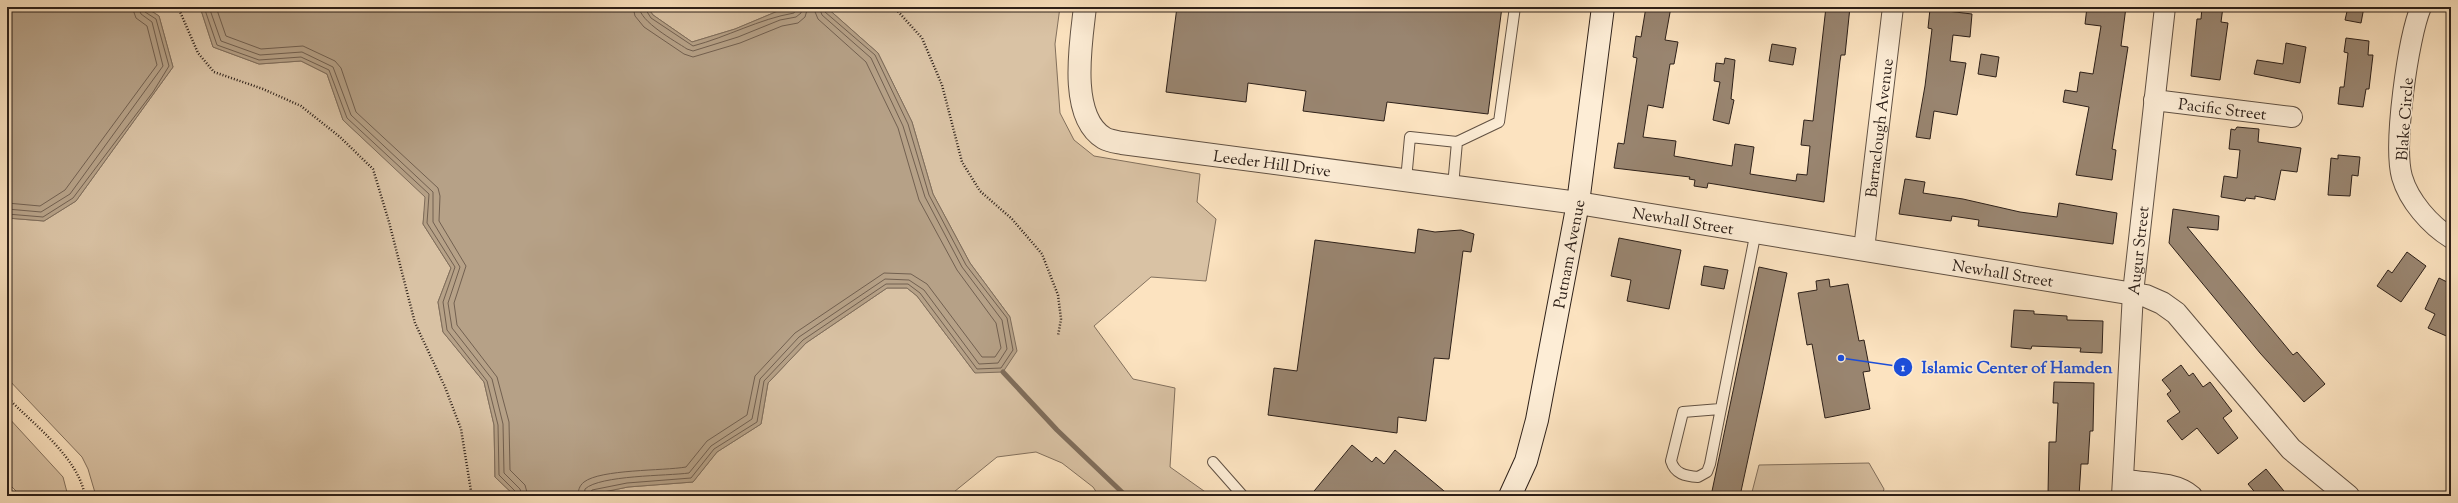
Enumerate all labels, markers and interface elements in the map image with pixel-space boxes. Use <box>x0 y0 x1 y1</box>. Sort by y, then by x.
street label: Barraclough Avenue <box>1861 57 1901 199</box>
street label: Blake Circle <box>2392 77 2421 161</box>
street label: Pacific Street <box>2177 94 2268 128</box>
street label: Leeder Hill Drive <box>1212 146 1332 184</box>
street label: Putnam Avenue <box>1549 198 1592 311</box>
street label: Newhall Street <box>1631 203 1736 242</box>
street label: Augur Street <box>2124 205 2157 297</box>
street label: Newhall Street <box>1950 255 2055 295</box>
callout: Islamic Center of Hamden <box>1893 353 2120 382</box>
text: Islamic Center of Hamden <box>1921 357 2113 381</box>
text: 1 <box>1900 359 1906 377</box>

